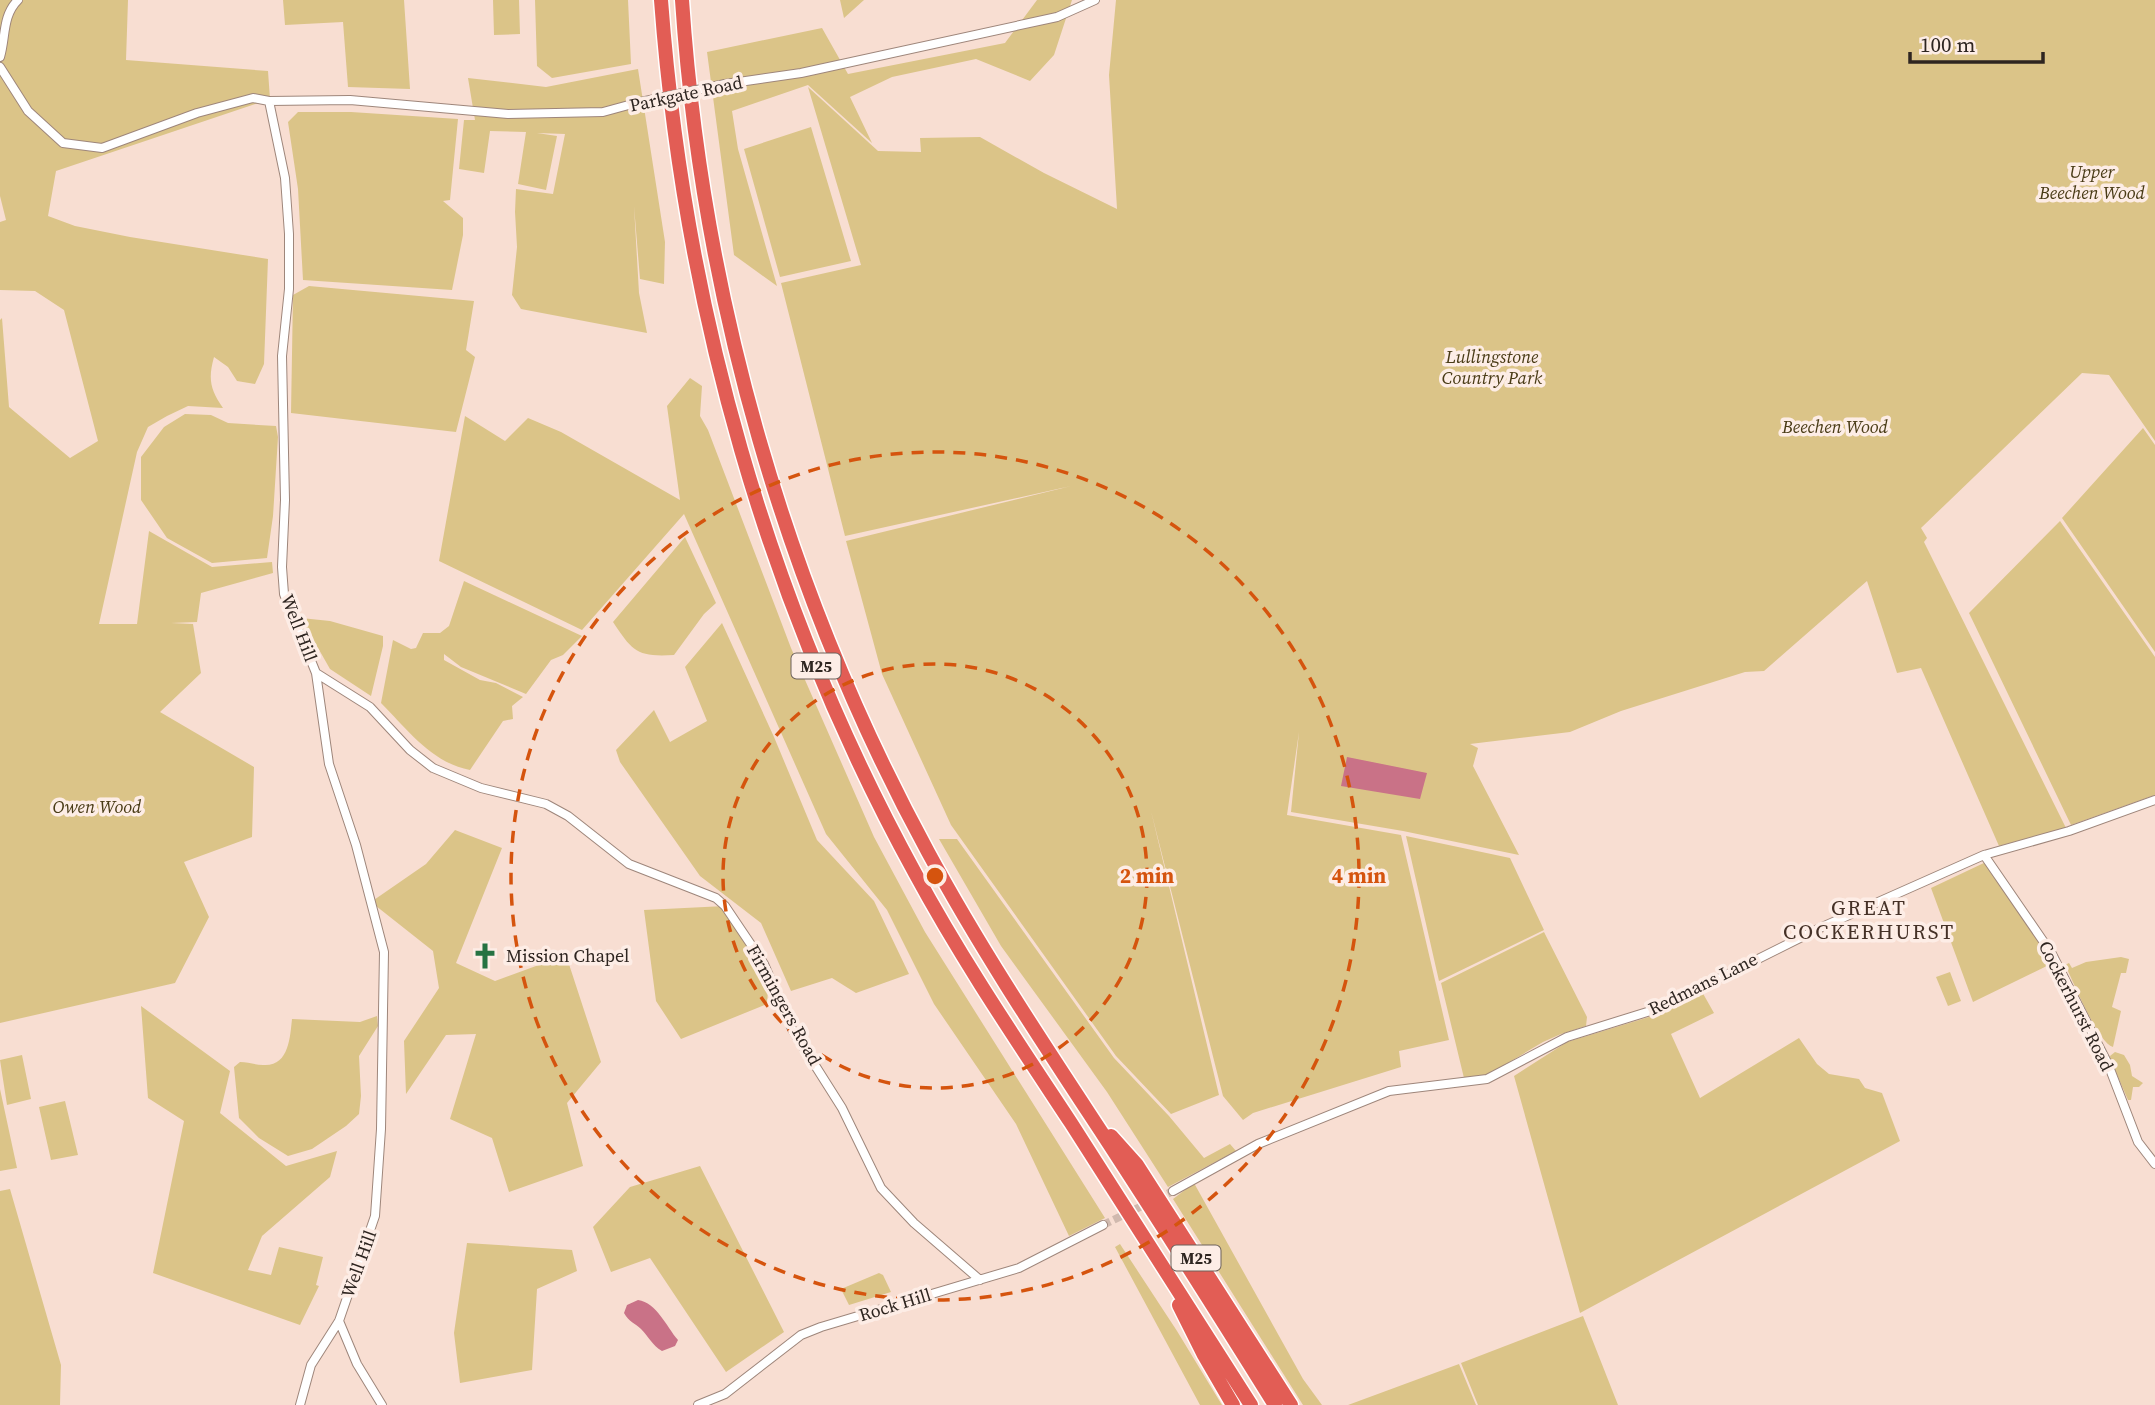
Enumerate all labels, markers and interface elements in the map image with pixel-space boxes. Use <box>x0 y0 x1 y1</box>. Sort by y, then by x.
scale bar <box>1910 21 2043 65</box>
text: 100 m <box>1920 30 1975 59</box>
street label: Parkgate Road <box>627 69 745 118</box>
park label: Upper Beechen Wood <box>2038 159 2146 205</box>
park label: Lullingstone Country Park <box>1442 344 1543 390</box>
park label: Beechen Wood <box>1781 414 1889 439</box>
street label: Well Hill <box>275 591 324 665</box>
road number: M25 <box>792 653 840 678</box>
park label: Owen Wood <box>53 794 142 819</box>
text: 2 min <box>1120 861 1174 890</box>
text: 4 min <box>1332 861 1386 890</box>
centre of rings <box>923 864 947 888</box>
district label: GREAT COCKERHURST <box>1783 893 1955 946</box>
street label: Cockerhurst Road <box>2033 936 2120 1075</box>
street label: Firmingers Road <box>741 940 828 1070</box>
church icon: Mission Chapel <box>470 941 500 971</box>
place label: Mission Chapel <box>506 943 629 968</box>
street label: Redmans Lane <box>1644 946 1762 1021</box>
street label: Well Hill <box>335 1227 382 1301</box>
road number: M25 <box>1172 1246 1220 1270</box>
street label: Rock Hill <box>856 1282 934 1327</box>

